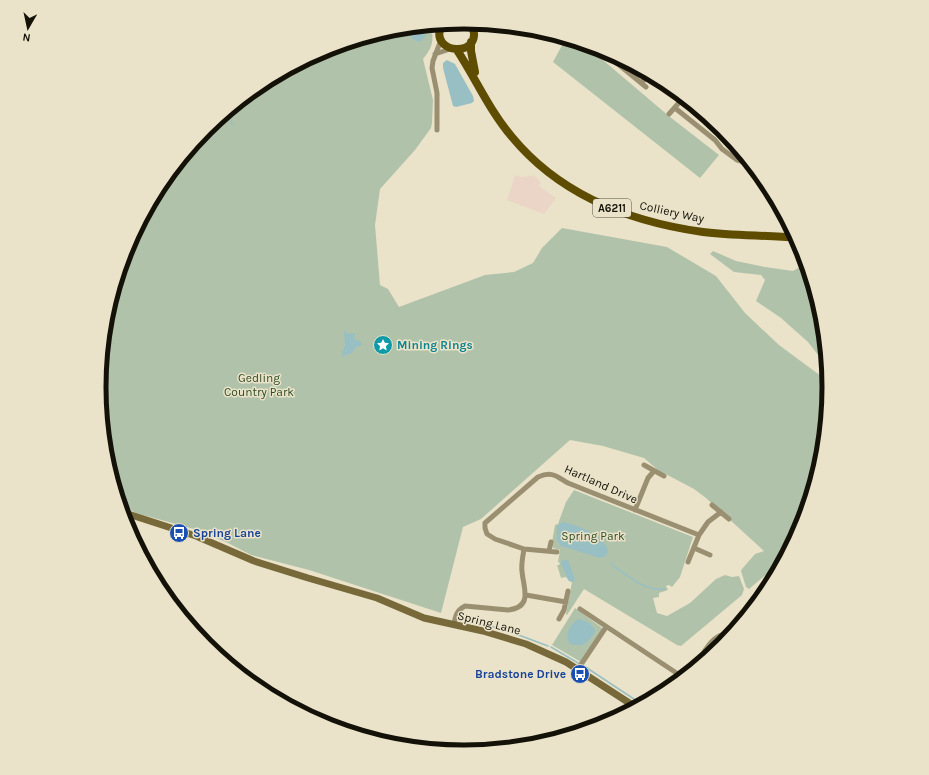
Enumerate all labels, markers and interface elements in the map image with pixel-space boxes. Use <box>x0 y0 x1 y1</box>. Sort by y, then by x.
north arrow <box>8 8 48 48</box>
text: N <box>22 30 31 44</box>
street label: Colliery Way <box>638 198 706 226</box>
road number: A6211 <box>593 199 631 217</box>
place icon: Mining Rings <box>372 334 394 356</box>
place label: Mining Rings <box>397 338 473 352</box>
park label: Gedling Country Park <box>224 371 294 399</box>
street label: Hartland Drive <box>562 462 640 506</box>
bus stop icon: Spring Lane <box>168 522 190 544</box>
place label: Spring Lane <box>193 526 261 540</box>
park label: Spring Park <box>561 529 625 543</box>
street label: Spring Lane <box>456 608 522 638</box>
bus stop icon: Bradstone Drive <box>569 663 591 685</box>
place label: Bradstone Drive <box>475 667 566 681</box>

